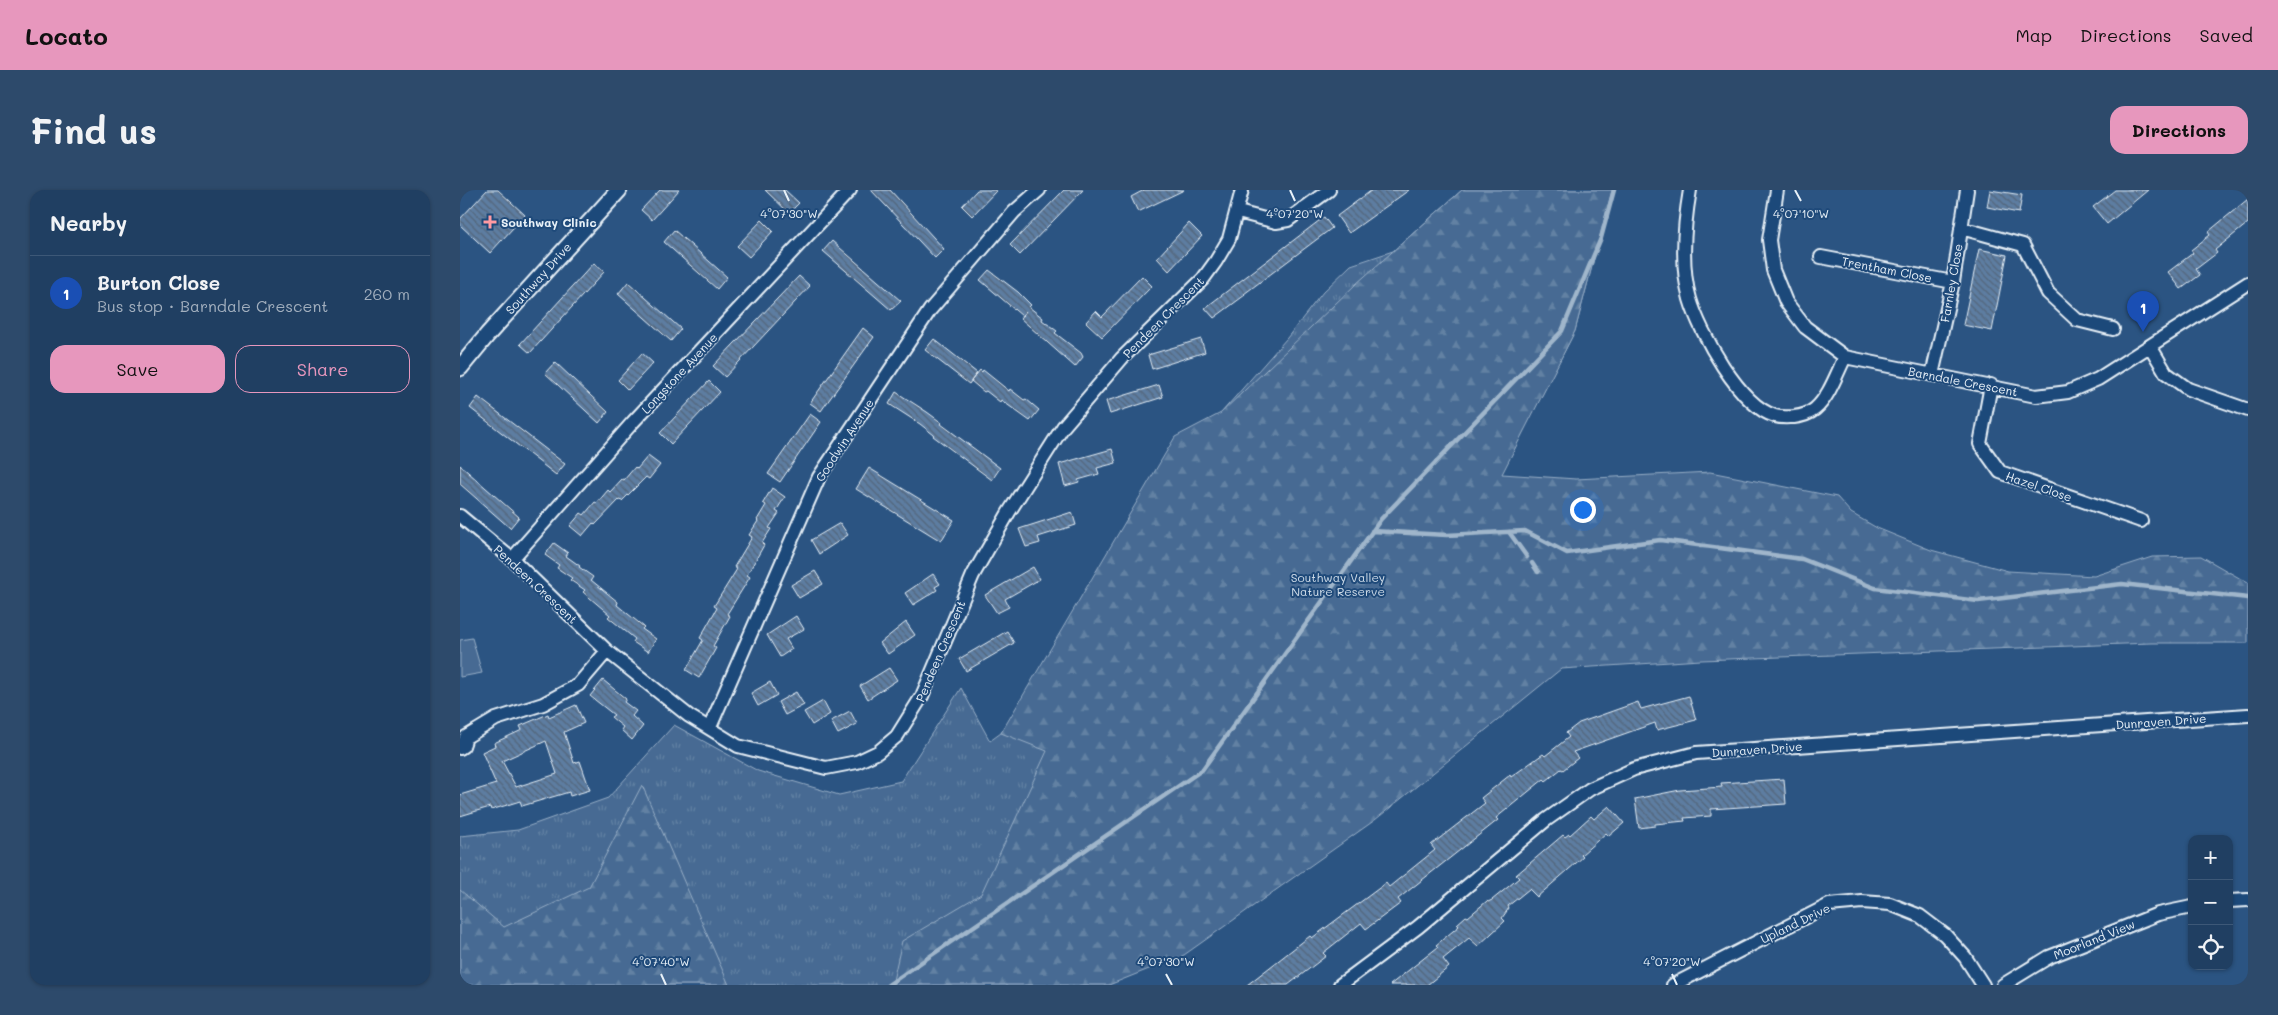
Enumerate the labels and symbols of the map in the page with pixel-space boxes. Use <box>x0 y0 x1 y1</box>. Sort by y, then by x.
text: 4°07'30"W <box>760 205 818 221</box>
text: 4°07'20"W <box>1266 205 1324 221</box>
text: 4°07'10"W <box>1773 205 1829 221</box>
place label: Southway Clinic <box>501 214 597 230</box>
marker: Southway Clinic <box>483 215 497 229</box>
street label: Southway Drive <box>502 239 574 317</box>
street label: Farnley Close <box>1936 243 1966 323</box>
street label: Trentham Close <box>1840 252 1934 286</box>
street label: Pendeen Crescent <box>1119 273 1207 361</box>
pin: 1 <box>2127 291 2159 332</box>
street label: Longstone Avenue <box>637 329 721 417</box>
street label: Barndale Crescent <box>1907 363 2019 399</box>
street label: Goodwin Avenue <box>811 395 877 485</box>
street label: Hazel Close <box>2004 467 2074 505</box>
your location <box>1570 497 1596 523</box>
street label: Pendeen Crescent <box>491 541 581 627</box>
park label: Southway Valley Nature Reserve <box>1291 569 1385 599</box>
street label: Pendeen Crescent <box>911 598 969 704</box>
street label: Dunraven Drive <box>2115 710 2207 732</box>
street label: Dunraven Drive <box>1711 738 1803 760</box>
street label: Upland Drive <box>1757 899 1833 947</box>
street label: Moorland View <box>2051 915 2137 963</box>
text: 4°07'40"W <box>632 953 690 969</box>
text: 4°07'30"W <box>1137 953 1195 969</box>
text: 4°07'20"W <box>1643 953 1701 969</box>

